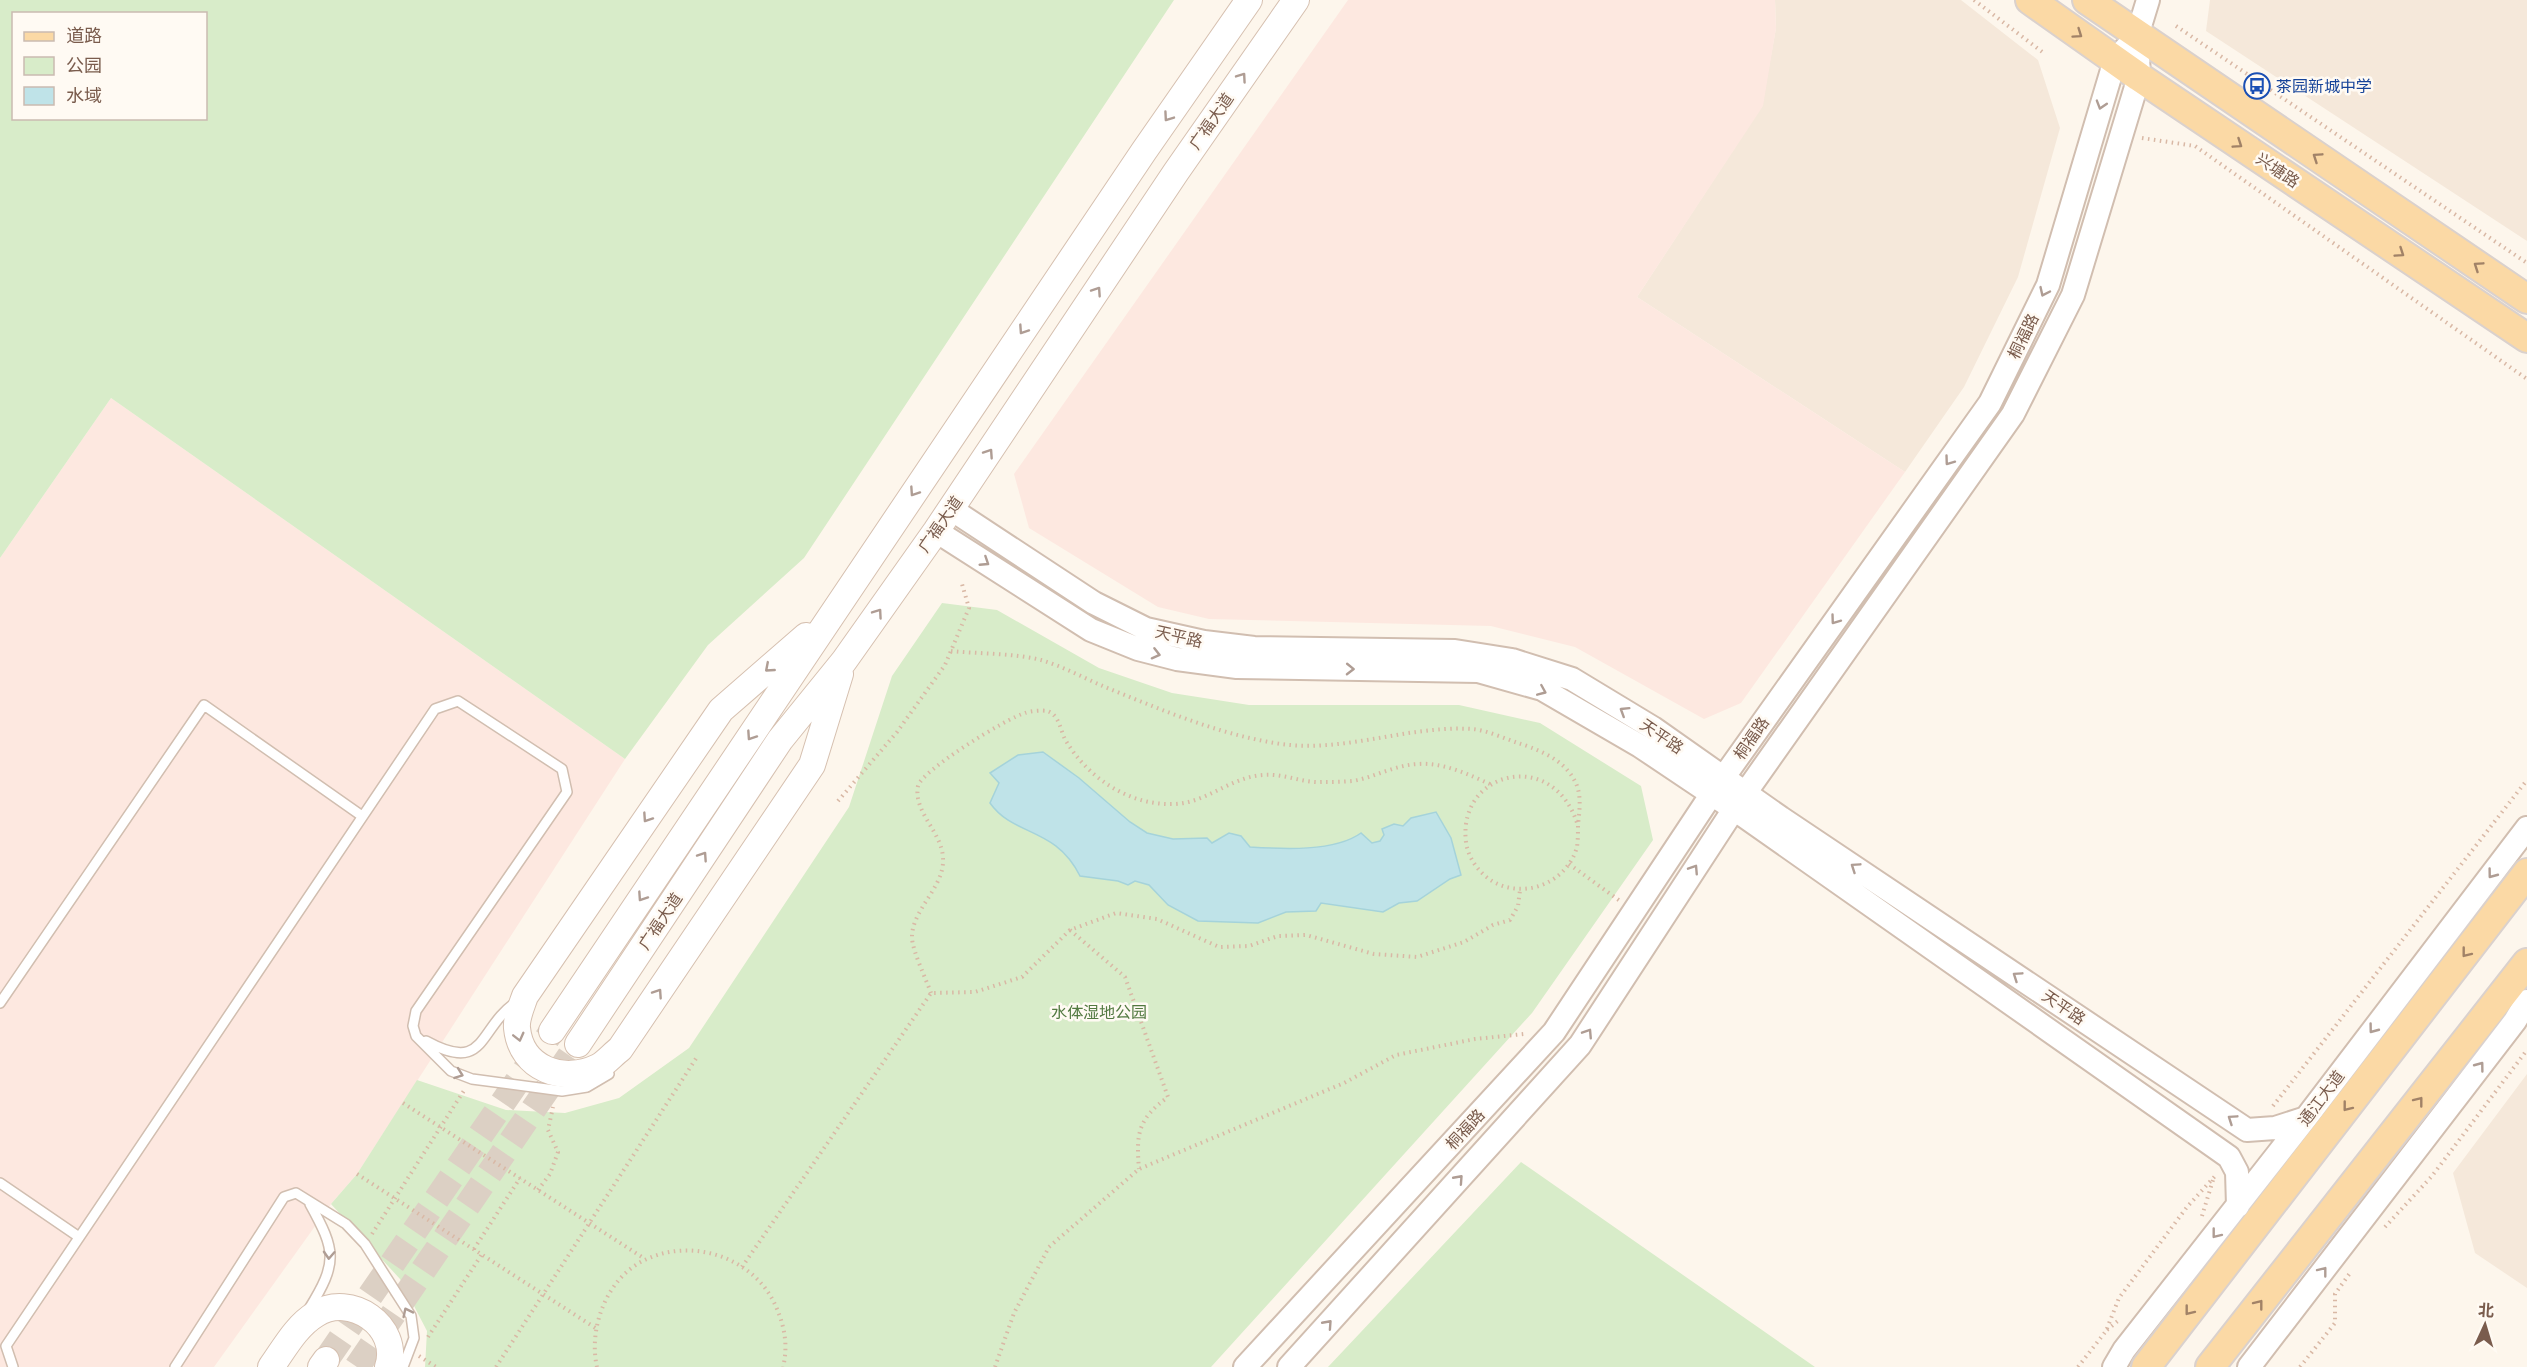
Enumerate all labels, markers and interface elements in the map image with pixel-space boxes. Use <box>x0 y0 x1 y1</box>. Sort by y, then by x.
legend <box>12 12 207 120</box>
text: 道路 <box>66 25 102 46</box>
one-way arrow <box>2071 27 2082 38</box>
text: 公园 <box>66 55 102 76</box>
bus stop icon: 茶园新城中学 <box>2242 71 2272 101</box>
one-way arrow <box>1235 73 1246 84</box>
place label: 茶园新城中学 <box>2276 77 2372 96</box>
text: 水域 <box>66 85 102 106</box>
street label: 广福大道 <box>1185 90 1238 153</box>
one-way arrow <box>2096 99 2108 110</box>
one-way arrow <box>1164 110 1175 121</box>
one-way arrow <box>2232 137 2243 148</box>
street label: 兴塘路 <box>2253 149 2303 192</box>
one-way arrow <box>2312 154 2323 165</box>
one-way arrow <box>2393 246 2404 257</box>
one-way arrow <box>2474 262 2485 273</box>
one-way arrow <box>2040 285 2052 296</box>
one-way arrow <box>1090 286 1101 297</box>
street label: 桐福路 <box>2004 310 2043 362</box>
one-way arrow <box>1019 324 1030 335</box>
one-way arrow <box>981 449 993 459</box>
one-way arrow <box>1945 454 1956 465</box>
one-way arrow <box>909 486 921 496</box>
street label: 广福大道 <box>914 493 967 556</box>
one-way arrow <box>979 555 989 567</box>
one-way arrow <box>871 609 882 620</box>
one-way arrow <box>1832 613 1843 624</box>
street label: 天平路 <box>1153 622 1204 651</box>
one-way arrow <box>1151 646 1161 659</box>
one-way arrow <box>765 661 776 672</box>
one-way arrow <box>1346 663 1355 675</box>
one-way arrow <box>1535 683 1546 695</box>
one-way arrow <box>1620 706 1630 718</box>
street label: 桐福路 <box>1730 713 1773 763</box>
street label: 天平路 <box>1637 715 1687 758</box>
one-way arrow <box>748 729 759 740</box>
one-way arrow <box>643 811 654 822</box>
one-way arrow <box>696 851 707 862</box>
one-way arrow <box>1851 863 1861 875</box>
one-way arrow <box>1687 865 1698 876</box>
one-way arrow <box>2488 868 2499 879</box>
street label: 广福大道 <box>635 889 686 953</box>
one-way arrow <box>638 890 649 901</box>
one-way arrow <box>2462 946 2473 957</box>
one-way arrow <box>2013 972 2024 983</box>
street label: 天平路 <box>2039 986 2089 1029</box>
one-way arrow <box>651 988 662 999</box>
park label: 水体湿地公园 <box>1051 1003 1147 1022</box>
one-way arrow <box>2370 1023 2381 1034</box>
one-way arrow <box>1581 1028 1592 1039</box>
one-way arrow <box>512 1032 525 1042</box>
one-way arrow <box>2473 1062 2484 1073</box>
one-way arrow <box>453 1067 464 1079</box>
street label: 通江大道 <box>2295 1067 2348 1130</box>
one-way arrow <box>2411 1097 2422 1108</box>
one-way arrow <box>2343 1100 2354 1111</box>
street label: 桐福路 <box>1442 1105 1489 1153</box>
one-way arrow <box>2227 1116 2238 1127</box>
one-way arrow <box>1452 1175 1463 1186</box>
one-way arrow <box>2212 1227 2223 1238</box>
one-way arrow <box>323 1250 336 1259</box>
one-way arrow <box>2316 1267 2327 1278</box>
north arrow <box>2455 1295 2515 1355</box>
one-way arrow <box>2252 1300 2263 1311</box>
text: 北 <box>2477 1300 2495 1321</box>
one-way arrow <box>2185 1305 2196 1316</box>
one-way arrow <box>403 1308 414 1319</box>
one-way arrow <box>1321 1320 1332 1330</box>

